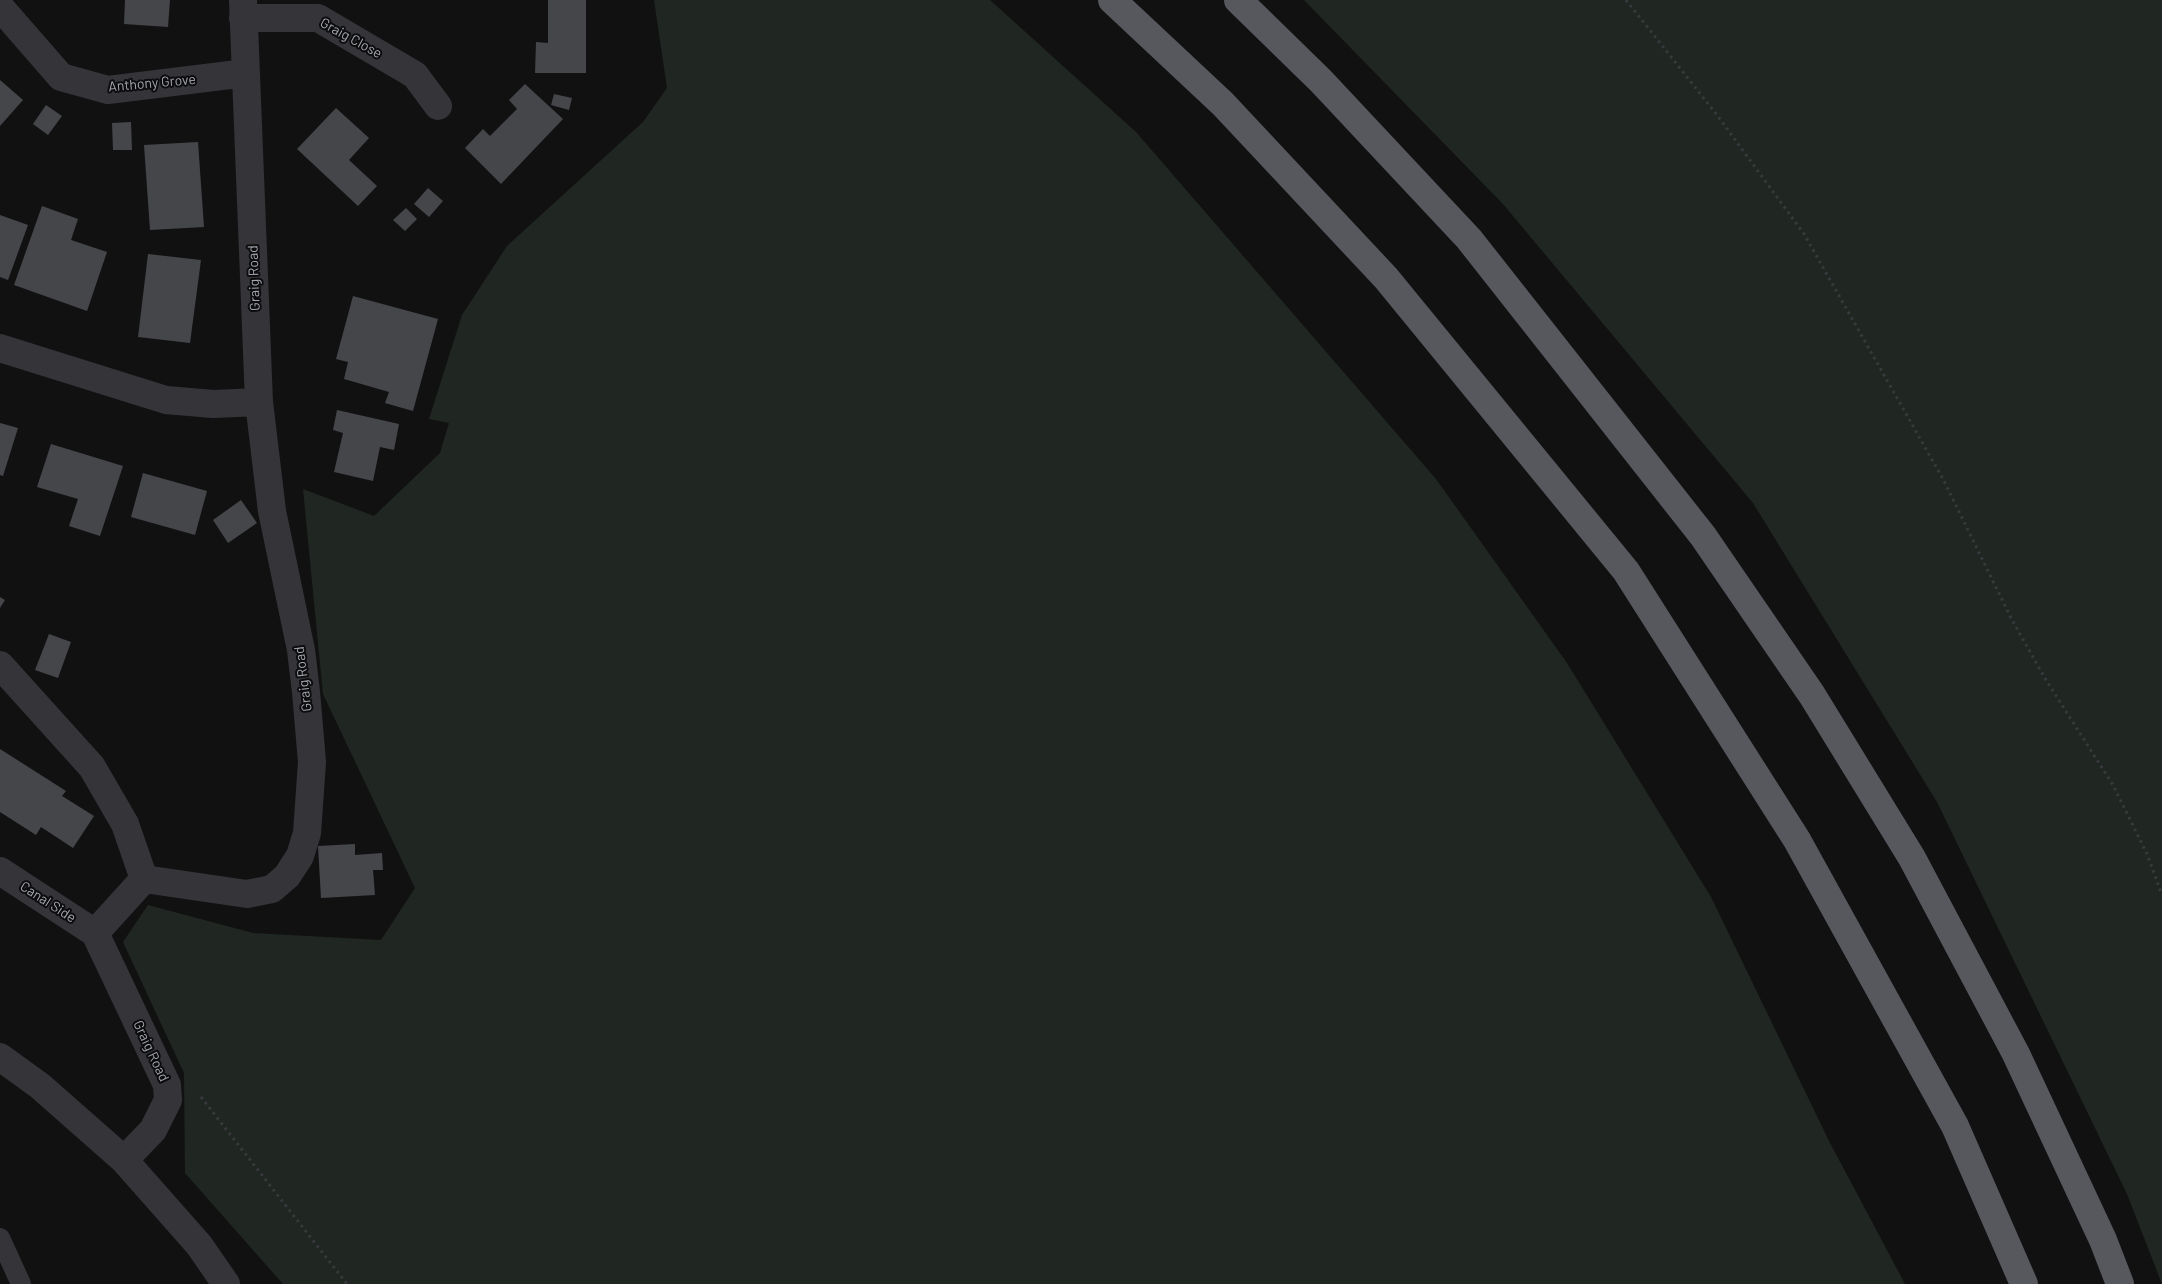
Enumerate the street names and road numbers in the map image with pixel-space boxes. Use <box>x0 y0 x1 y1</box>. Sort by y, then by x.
street label: Graig Close <box>317 14 385 62</box>
street label: Anthony Grove <box>108 71 196 95</box>
street label: Graig Road <box>244 245 264 311</box>
street label: Graig Road <box>291 645 315 713</box>
street label: Canal Side <box>17 878 79 926</box>
street label: Graig Road <box>130 1018 172 1084</box>

